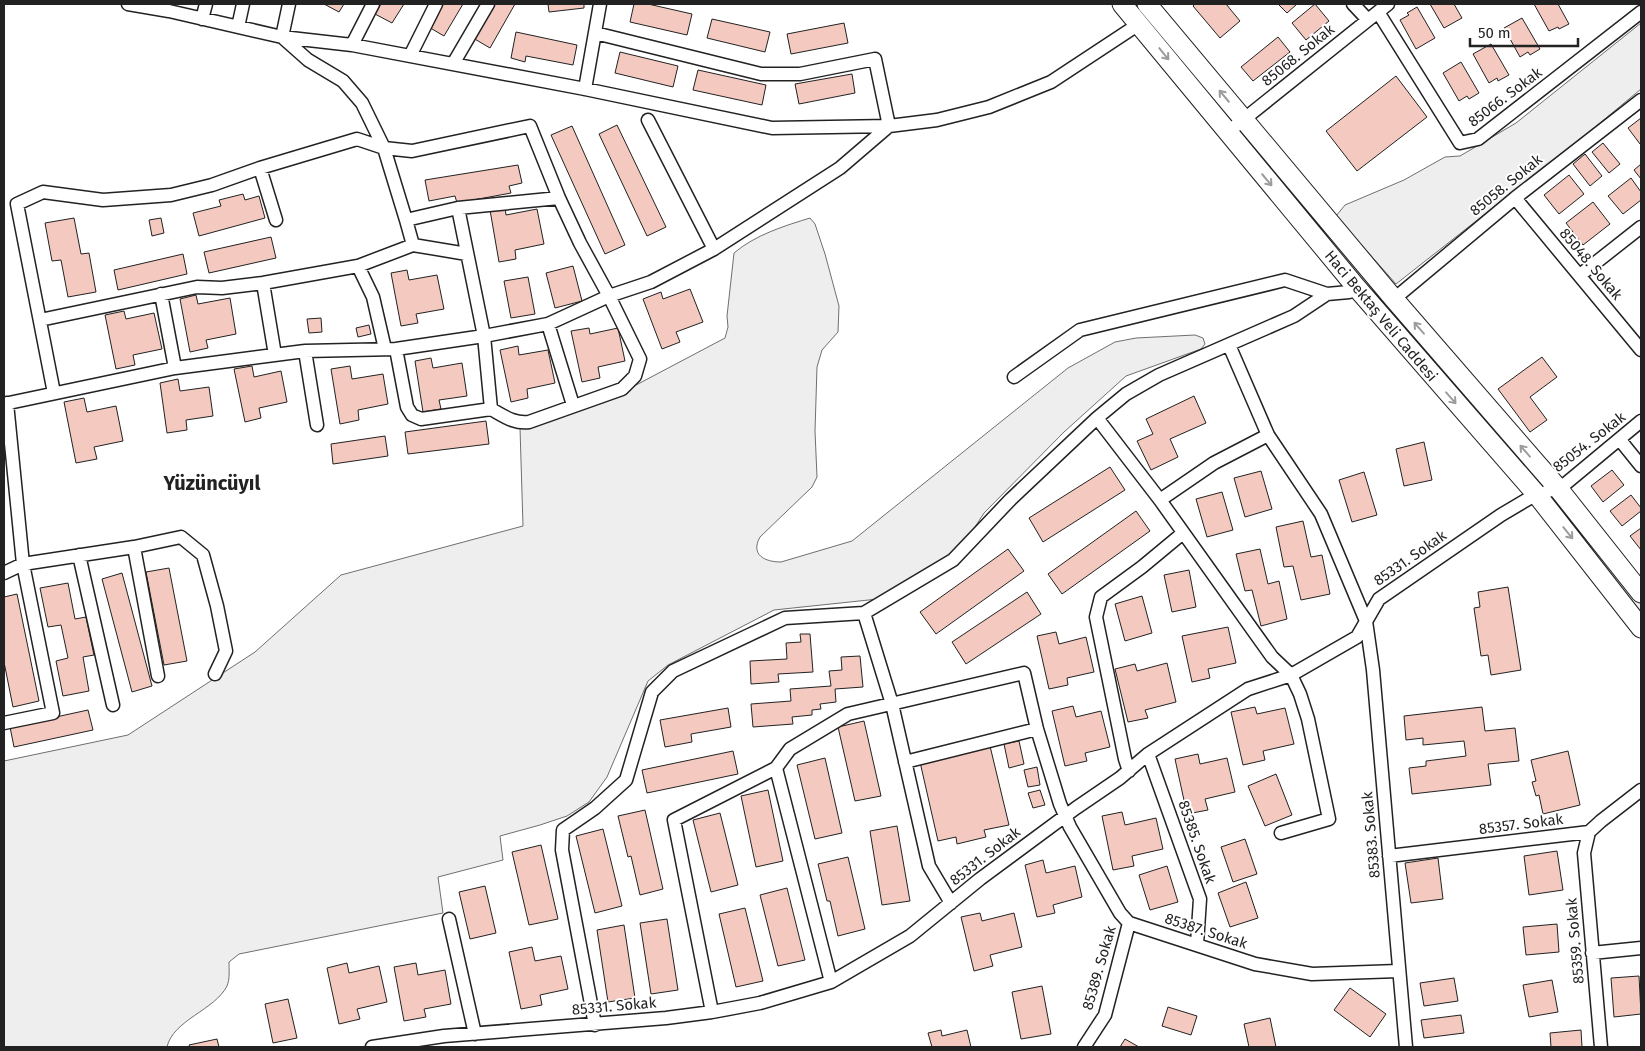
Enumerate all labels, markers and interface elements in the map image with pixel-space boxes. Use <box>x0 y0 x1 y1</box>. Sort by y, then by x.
scale bar <box>1470 15 1578 47</box>
street label: 85068. Sokak <box>1258 20 1338 90</box>
text: 50 m <box>1478 24 1511 42</box>
one-way arrow <box>1159 48 1170 61</box>
street label: 85066. Sokak <box>1464 63 1546 131</box>
one-way arrow <box>1219 90 1230 103</box>
street label: 85058. Sokak <box>1466 150 1546 220</box>
one-way arrow <box>1262 173 1273 186</box>
street label: 85048. Sokak <box>1556 224 1626 304</box>
street label: Haci Bektaş Veli Caddesi <box>1321 247 1441 385</box>
one-way arrow <box>1413 321 1424 334</box>
one-way arrow <box>1445 391 1457 404</box>
street label: 85054. Sokak <box>1549 408 1629 476</box>
one-way arrow <box>1519 444 1531 457</box>
district label: Yüzüncüyıl <box>163 471 261 495</box>
street label: 85331. Sokak <box>1370 526 1450 590</box>
one-way arrow <box>1562 526 1573 539</box>
street label: 85383. Sokak <box>1358 791 1384 879</box>
street label: 85385. Sokak <box>1174 798 1220 886</box>
street label: 85357. Sokak <box>1478 810 1564 838</box>
street label: 85331. Sokak <box>946 823 1024 889</box>
street label: 85359. Sokak <box>1562 897 1588 985</box>
street label: 85387. Sokak <box>1162 909 1250 953</box>
street label: 85389. Sokak <box>1078 923 1120 1012</box>
street label: 85331. Sokak <box>571 993 657 1019</box>

